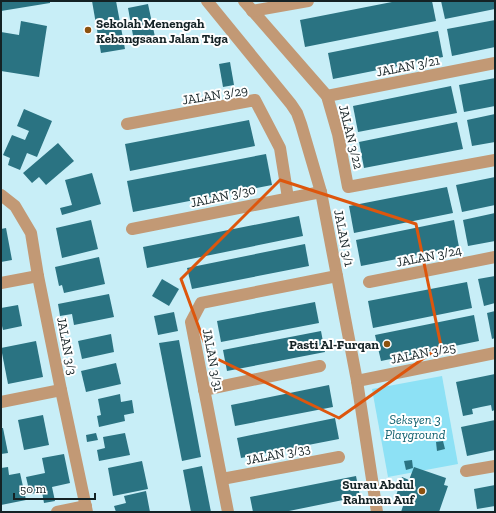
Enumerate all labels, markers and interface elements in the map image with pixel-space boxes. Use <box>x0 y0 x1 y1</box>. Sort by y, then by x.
place label: Sekolah Menengah Kebangsaan Jalan Tiga <box>96 16 228 46</box>
marker: Sekolah Menengah Kebangsaan Jalan Tiga <box>83 25 93 35</box>
street label: JALAN 3/21 <box>375 53 441 79</box>
street label: JALAN 3/29 <box>181 82 249 108</box>
street label: JALAN 3/22 <box>336 103 366 171</box>
street label: JALAN 3/30 <box>189 182 257 210</box>
street label: JALAN 3/1 <box>331 208 357 268</box>
street label: JALAN 3/24 <box>395 242 463 270</box>
street label: JALAN 3/3 <box>54 316 80 376</box>
street label: JALAN 3/31 <box>200 327 226 393</box>
place label: Pasti Al-Furqan <box>289 337 379 352</box>
marker: Pasti Al-Furqan <box>382 339 392 349</box>
street label: JALAN 3/25 <box>389 339 457 367</box>
park label: Seksyen 3 Playground <box>385 412 446 442</box>
street label: JALAN 3/33 <box>245 440 311 468</box>
scale bar <box>14 475 95 501</box>
place label: Surau Abdul Rahman Auf <box>342 477 416 507</box>
text: 50 m <box>20 482 47 496</box>
marker: Surau Abdul Rahman Auf <box>417 486 427 496</box>

